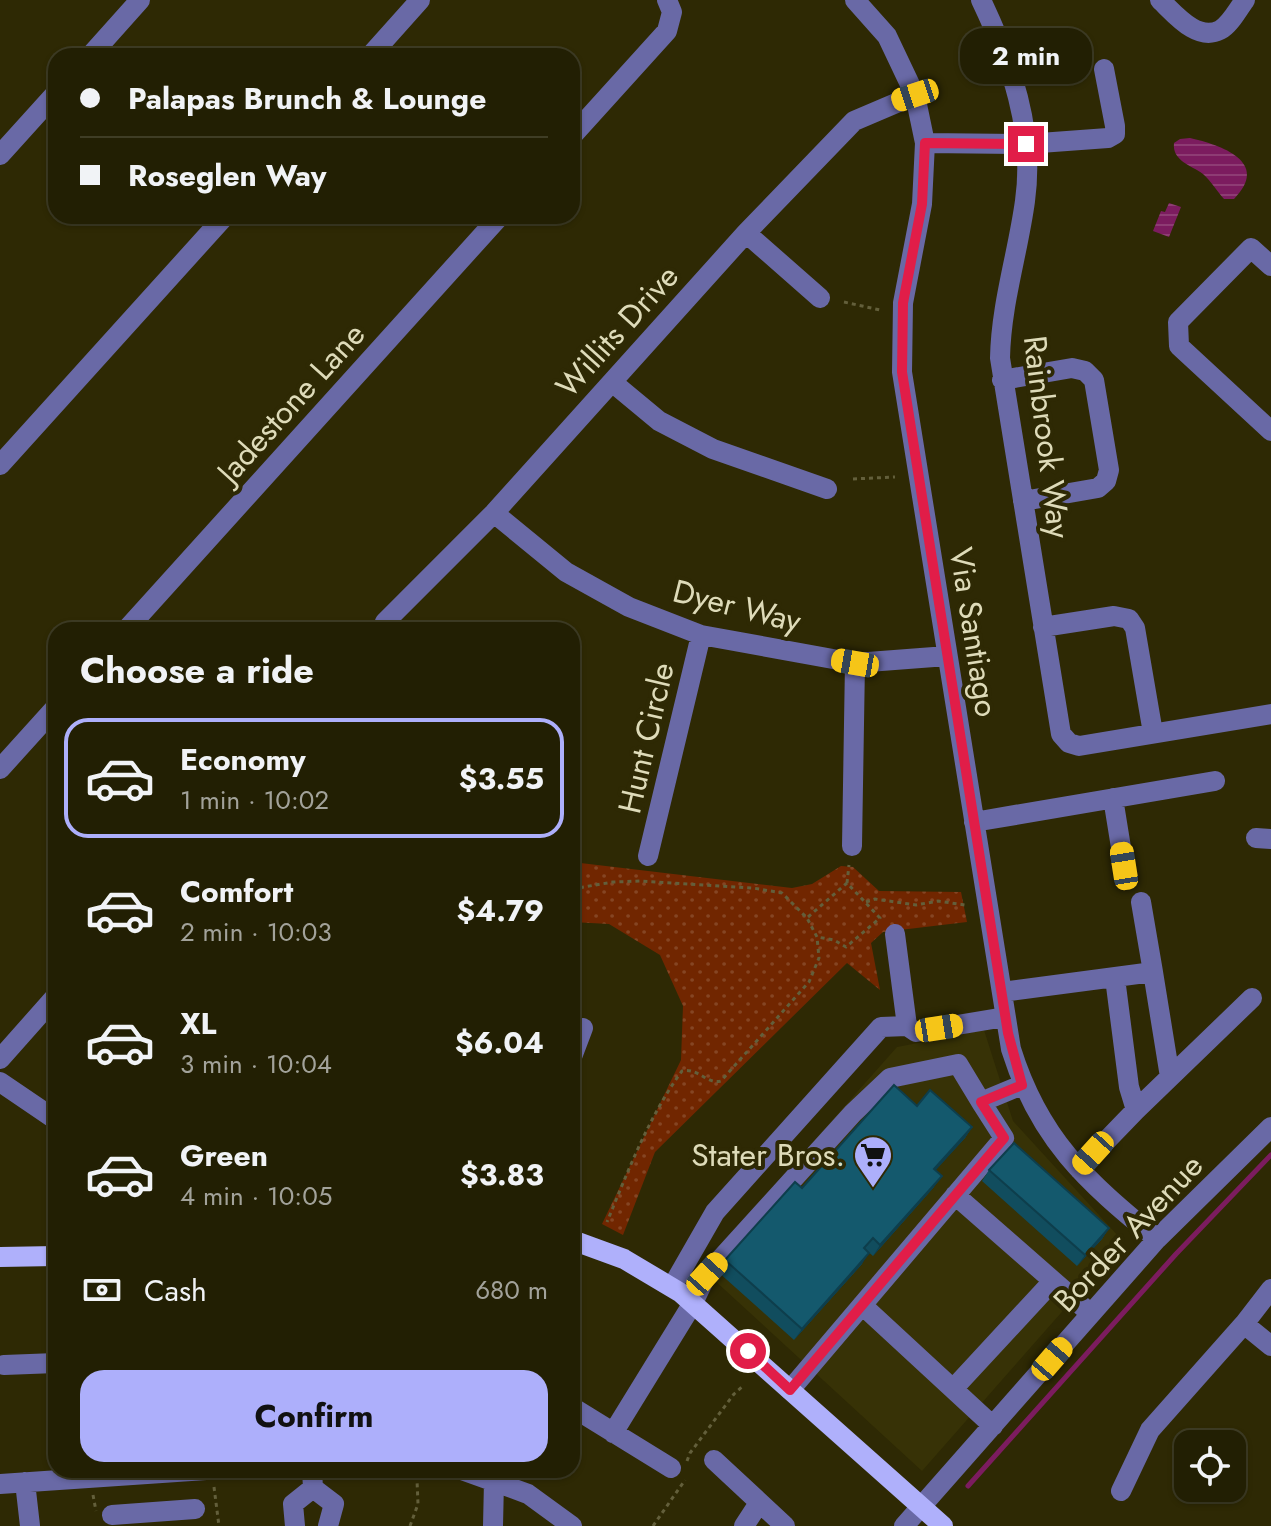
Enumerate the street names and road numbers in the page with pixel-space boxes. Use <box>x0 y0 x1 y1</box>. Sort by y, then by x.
street label: Willits Drive <box>545 255 689 407</box>
street label: Jadestone Lane <box>204 313 376 496</box>
street label: Rainbrook Way <box>1012 333 1082 542</box>
street label: Via Santiago <box>938 544 1010 720</box>
street label: Dyer Way <box>668 568 807 644</box>
street label: Hunt Circle <box>606 658 686 818</box>
street label: Border Avenue <box>1043 1144 1213 1322</box>

